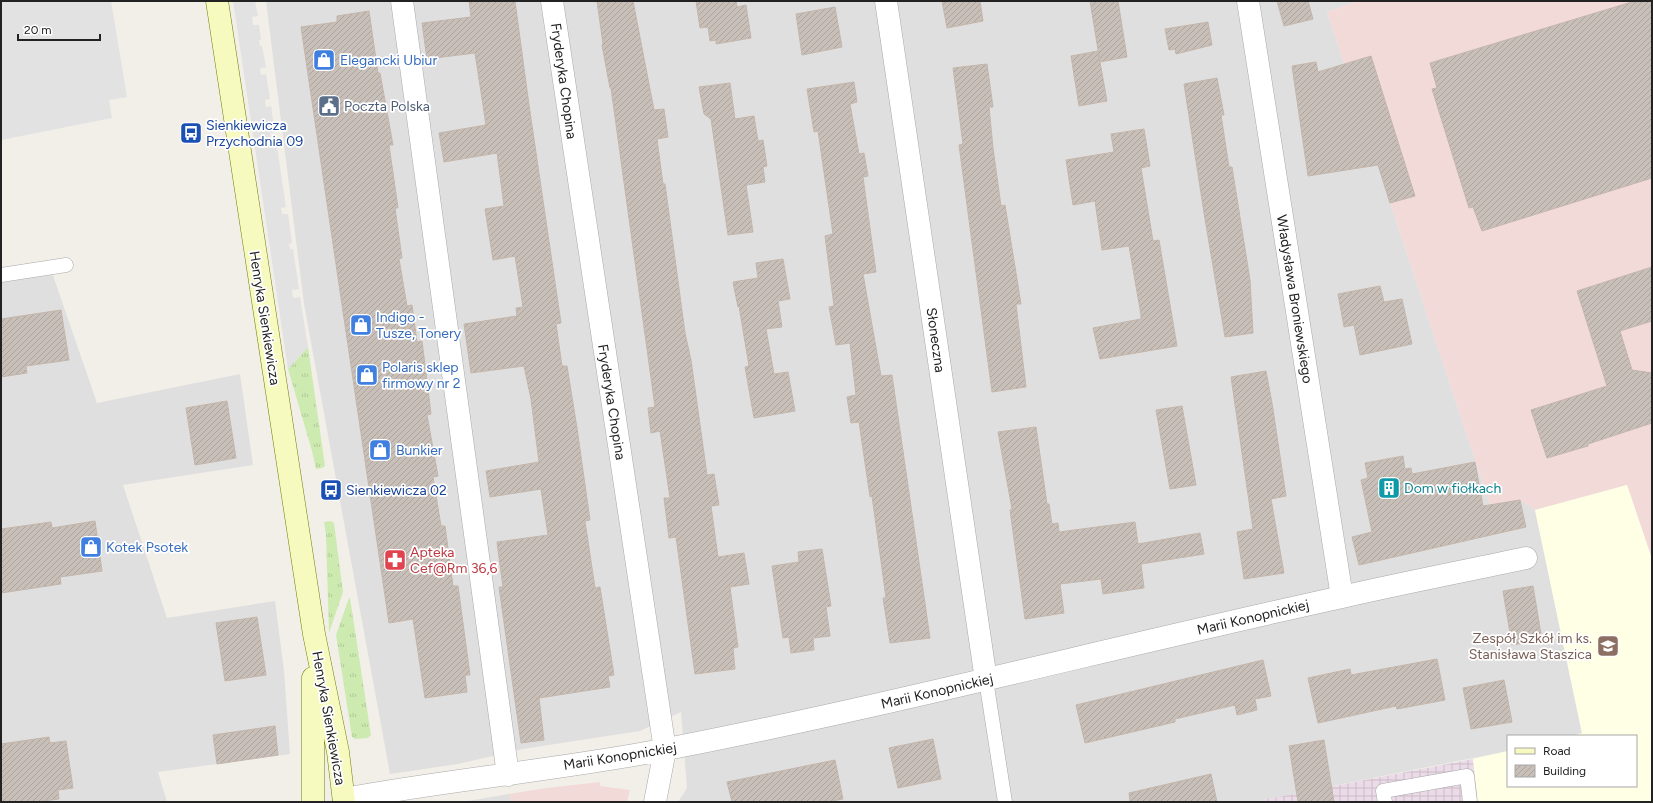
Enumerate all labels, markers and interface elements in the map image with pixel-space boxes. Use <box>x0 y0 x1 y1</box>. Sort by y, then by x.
scale bar <box>18 16 100 42</box>
street label: Fryderyka Chopina <box>547 22 580 140</box>
text: 20 m <box>24 23 52 37</box>
shop icon: Elegancki Ubiur <box>311 47 337 73</box>
place label: Elegancki Ubiur <box>340 52 437 69</box>
public building icon: Poczta Polska <box>316 93 342 119</box>
place label: Poczta Polska <box>344 98 430 115</box>
place label: Sienkiewicza Przychodnia 09 <box>206 117 303 150</box>
bus stop icon: Sienkiewicza Przychodnia 09 <box>178 120 204 146</box>
street label: Władysława Broniewskiego <box>1273 214 1316 385</box>
street label: Henryka Sienkiewicza <box>245 250 284 387</box>
street label: Słoneczna <box>923 306 948 374</box>
place label: Indigo - Tusze, Tonery <box>376 309 462 342</box>
shop icon: Indigo - Tusze, Tonery <box>348 312 374 338</box>
street label: Fryderyka Chopina <box>594 343 629 461</box>
place label: Polaris sklep firmowy nr 2 <box>382 359 461 392</box>
shop icon: Polaris sklep firmowy nr 2 <box>354 362 380 388</box>
shop icon: Bunkier <box>367 437 393 463</box>
place label: Bunkier <box>396 442 443 459</box>
building icon: Dom w fiołkach <box>1376 475 1402 501</box>
bus stop icon: Sienkiewicza 02 <box>318 477 344 503</box>
place label: Dom w fiołkach <box>1404 480 1501 497</box>
place label: Sienkiewicza 02 <box>346 482 447 499</box>
shop icon: Kotek Psotek <box>78 534 104 560</box>
place label: Kotek Psotek <box>106 539 188 556</box>
place label: Apteka Cef@Rm 36,6 <box>410 544 498 577</box>
pharmacy icon: Apteka Cef@Rm 36,6 <box>382 547 408 573</box>
street label: Marii Konopnickiej <box>1195 596 1311 639</box>
place label: Zespół Szkół im ks. Stanisława Staszica <box>1469 630 1592 663</box>
school or university icon: Zespół Szkół im ks. Stanisława Staszica <box>1595 633 1621 659</box>
street label: Henryka Sienkiewicza <box>308 650 349 786</box>
street label: Marii Konopnickiej <box>879 670 995 713</box>
legend <box>1507 735 1637 787</box>
street label: Marii Konopnickiej <box>562 739 678 774</box>
text: Road <box>1543 744 1571 758</box>
text: Building <box>1543 764 1586 778</box>

